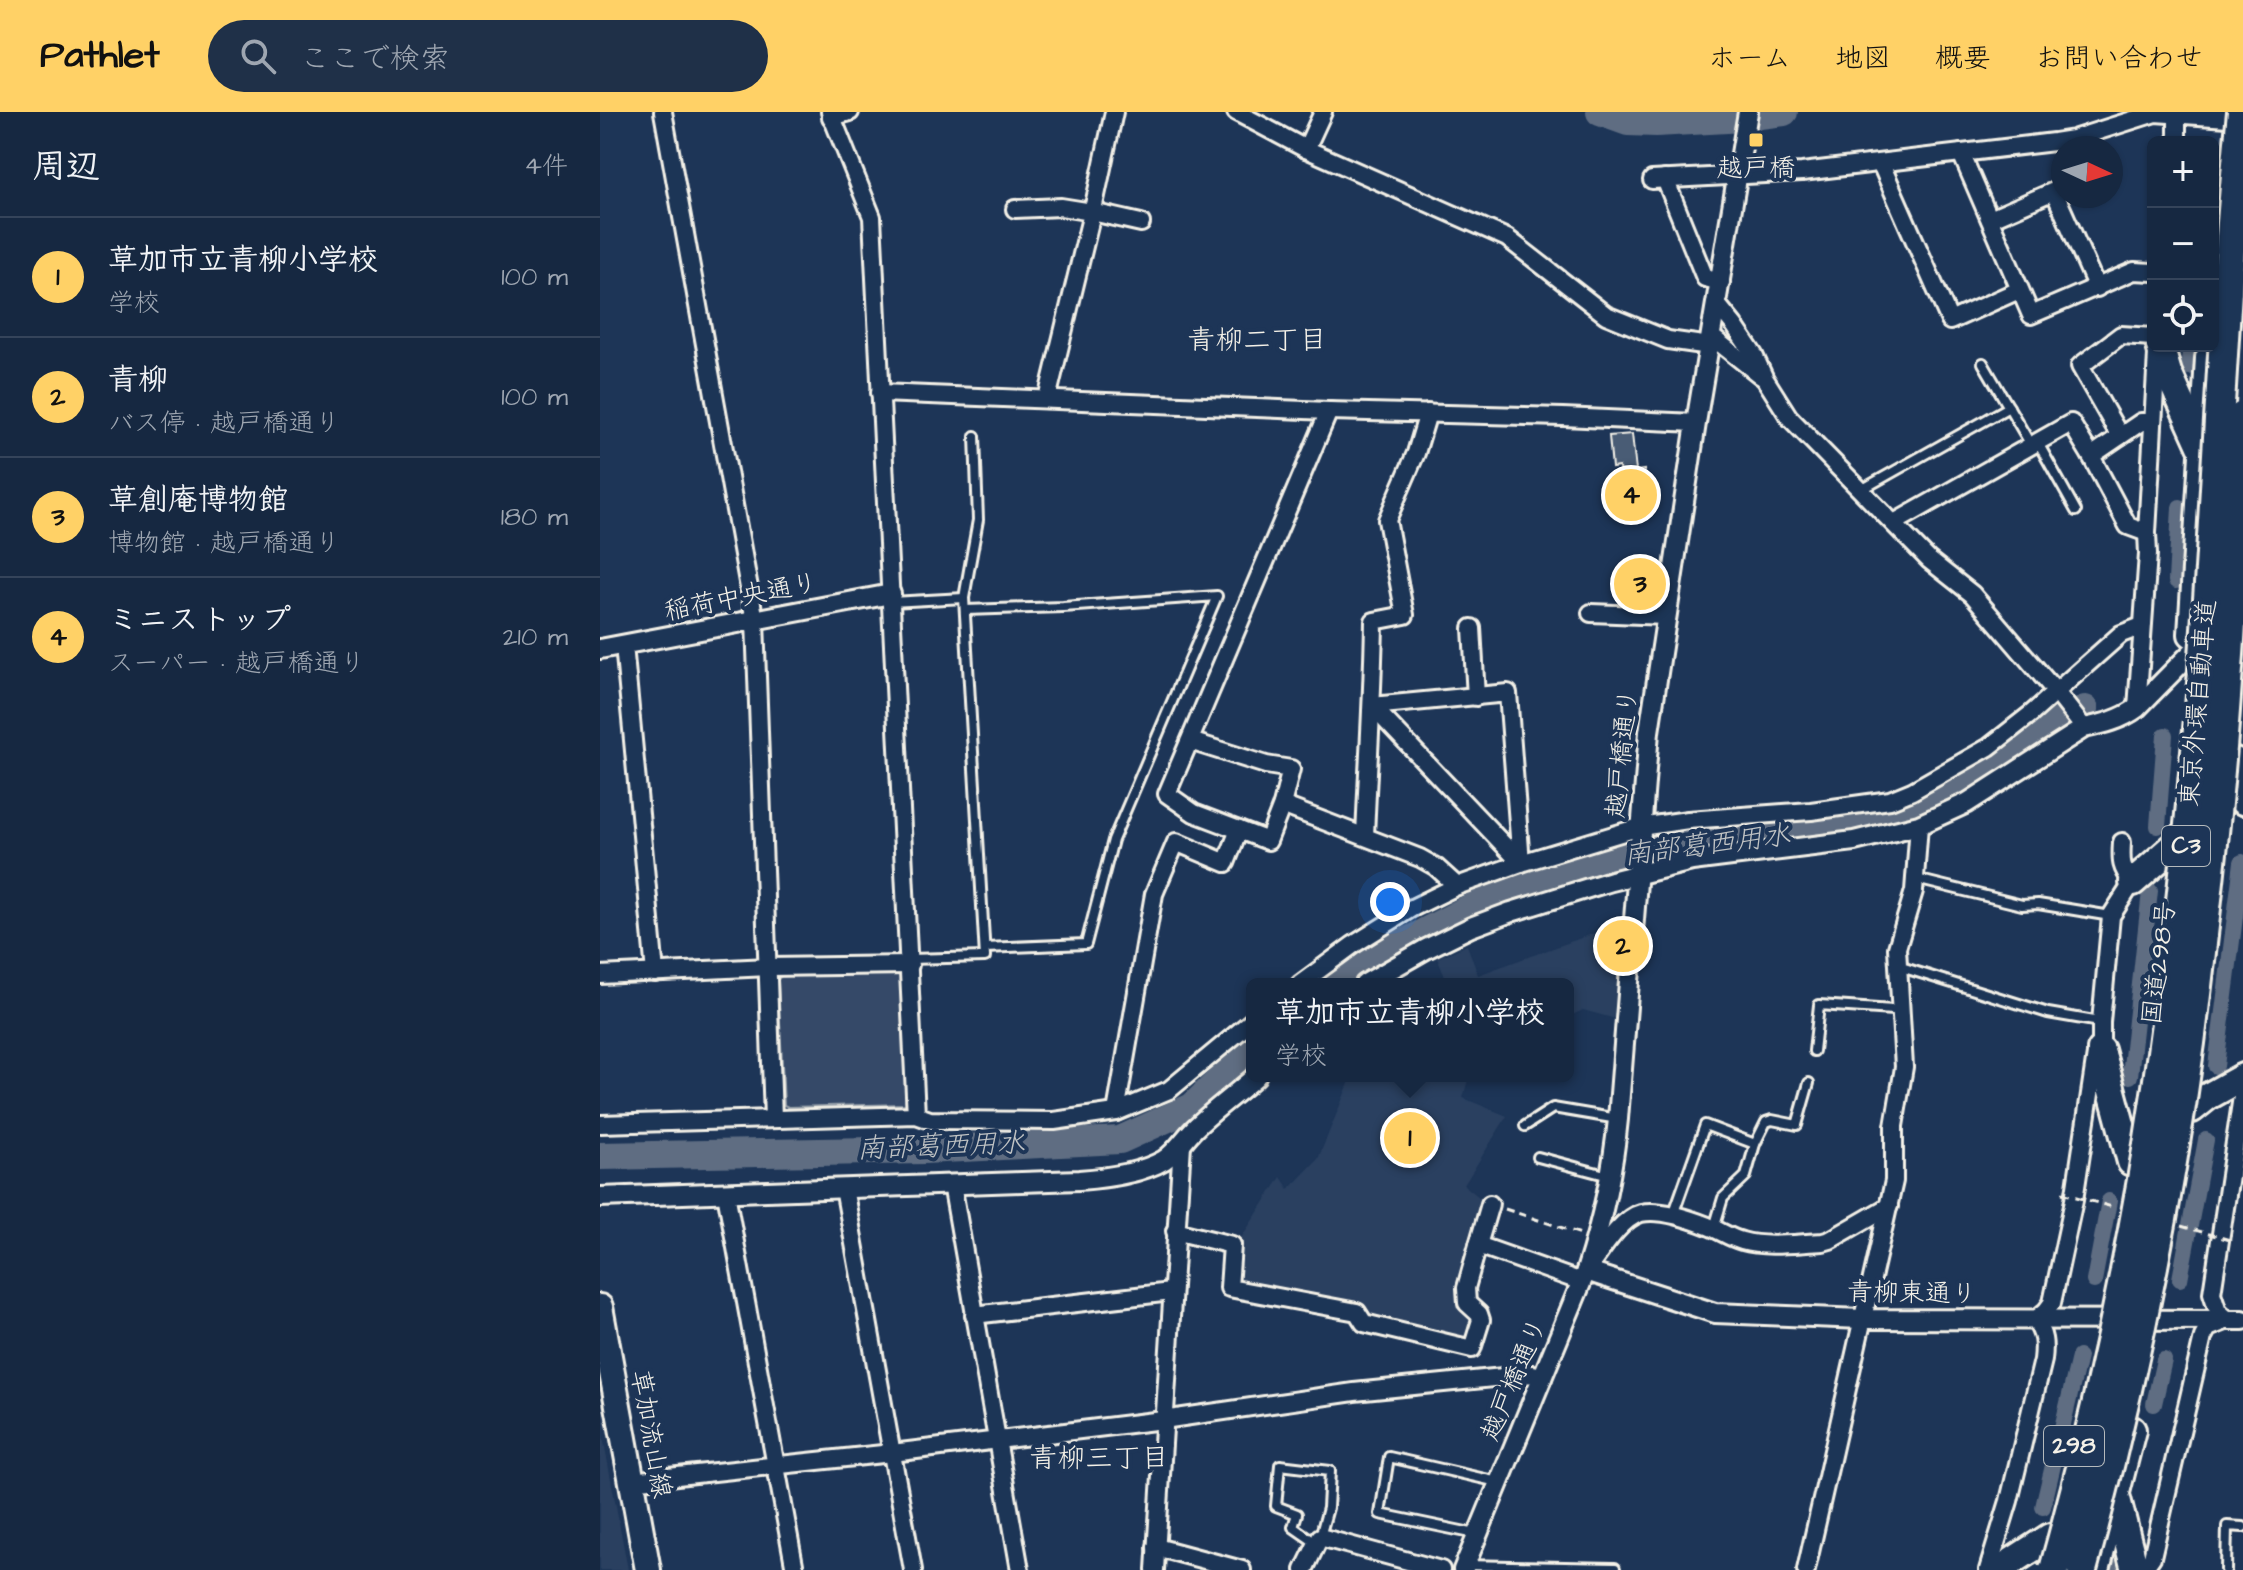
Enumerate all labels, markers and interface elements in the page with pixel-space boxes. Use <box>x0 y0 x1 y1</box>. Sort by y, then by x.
search box <box>208 20 768 92</box>
text: Pathlet <box>40 30 160 82</box>
icon: search <box>236 34 280 78</box>
text: ここで検索 <box>300 38 450 80</box>
text: ホーム <box>1708 39 1791 78</box>
text: 地図 <box>1835 39 1891 78</box>
text: 概要 <box>1935 39 1991 78</box>
text: お問い合わせ <box>2035 39 2203 78</box>
marker: 越戸橋 <box>1747 131 1765 149</box>
north arrow <box>2051 136 2123 208</box>
map controls <box>2147 136 2219 352</box>
button: + <box>2147 136 2219 208</box>
text: 周辺 <box>32 143 100 191</box>
text: 4件 <box>524 148 568 184</box>
place label: 越戸橋 <box>1717 150 1795 186</box>
button: − <box>2147 208 2219 280</box>
text: 草加市立青柳小学校 <box>108 239 378 281</box>
text: 1 <box>56 259 60 295</box>
text: 100 m <box>501 259 568 295</box>
button: locate <box>2147 280 2219 352</box>
text: 学校 <box>108 285 160 321</box>
district label: 青柳二丁目 <box>1187 321 1327 360</box>
text: 青柳 <box>108 359 168 401</box>
text: 2 <box>51 379 65 415</box>
text: 100 m <box>501 379 568 415</box>
text: バス停 · 越戸橋通り <box>108 405 340 441</box>
pin: 4 <box>1605 465 1657 525</box>
text: 草創庵博物館 <box>108 479 288 521</box>
text: 3 <box>51 499 65 535</box>
text: 180 m <box>501 499 568 535</box>
text: 博物館 · 越戸橋通り <box>108 525 340 561</box>
pin: 3 <box>1614 554 1666 614</box>
street label: 稲荷中央通り <box>661 564 821 630</box>
street label: 東京外環自動車道 <box>2171 598 2225 808</box>
text: ミニストップ <box>108 599 291 641</box>
text: 4 <box>49 619 67 655</box>
text: 210 m <box>503 619 568 655</box>
text: スーパー · 越戸橋通り <box>108 645 365 681</box>
street label: 越戸橋通り <box>1597 686 1647 820</box>
water label: 南部葛西用水 <box>1621 815 1793 875</box>
road number: C3 <box>2162 826 2210 866</box>
your location <box>1370 882 1410 922</box>
street label: 国道298号 <box>2134 899 2184 1027</box>
pin: 2 <box>1597 916 1649 976</box>
popup <box>1246 978 1574 1082</box>
text: 草加市立青柳小学校 <box>1275 992 1545 1034</box>
text: 学校 <box>1275 1038 1327 1074</box>
pin: 1 <box>1384 1108 1436 1168</box>
water label: 南部葛西用水 <box>856 1124 1026 1168</box>
street label: 青柳東通り <box>1847 1274 1977 1312</box>
street label: 越戸橋通り <box>1472 1312 1556 1446</box>
street label: 草加流山線 <box>622 1367 680 1501</box>
road number: 298 <box>2044 1426 2104 1466</box>
district label: 青柳三丁目 <box>1029 1439 1169 1478</box>

